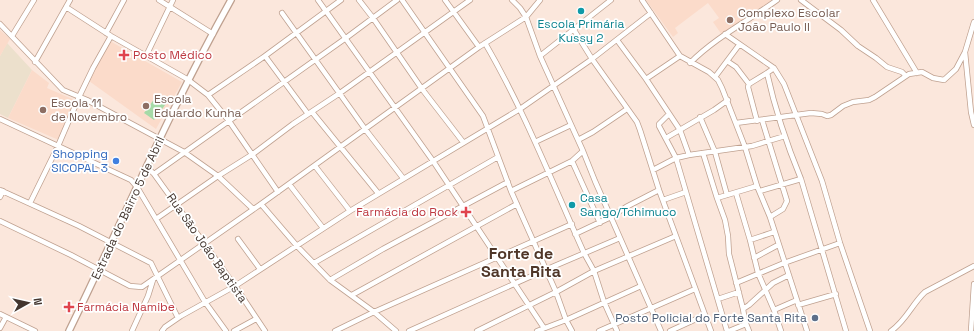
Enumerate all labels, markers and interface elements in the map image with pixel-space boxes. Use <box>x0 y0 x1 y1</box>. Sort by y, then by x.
place label: Complexo Escolar João Paulo II <box>738 5 841 35</box>
marker: Escola Primária Kussy 2 <box>576 6 586 16</box>
marker: Complexo Escolar João Paulo II <box>725 15 735 25</box>
place label: Escola Primária Kussy 2 <box>538 16 625 46</box>
place label: Posto Médico <box>133 47 212 63</box>
marker: Posto Médico <box>118 49 130 61</box>
place label: Escola Eduardo Kunha <box>154 91 242 121</box>
place label: Escola 11 de Novembro <box>51 95 127 125</box>
marker: Escola Eduardo Kunha <box>141 101 151 111</box>
marker: Escola 11 de Novembro <box>38 105 48 115</box>
street label: Estrada do Bairro 5 de Abril <box>88 134 168 282</box>
place label: Shopping SICOPAL 3 <box>51 146 108 176</box>
marker: Shopping SICOPAL 3 <box>111 156 121 166</box>
street label: Rua São João Baptista <box>163 190 251 306</box>
place label: Casa Sango/Tchimuco <box>580 190 677 220</box>
marker: Casa Sango/Tchimuco <box>567 200 577 210</box>
place label: Farmácia do Rock <box>356 204 459 220</box>
marker: Farmácia do Rock <box>461 207 471 217</box>
district label: Forte de Santa Rita <box>481 243 561 282</box>
north arrow <box>8 283 48 323</box>
text: N <box>30 297 45 306</box>
place label: Farmácia Namibe <box>77 299 175 315</box>
marker: Farmácia Namibe <box>64 302 74 312</box>
place label: Posto Policial do Forte Santa Rita <box>615 310 807 326</box>
marker: Posto Policial do Forte Santa Rita <box>810 313 820 323</box>

